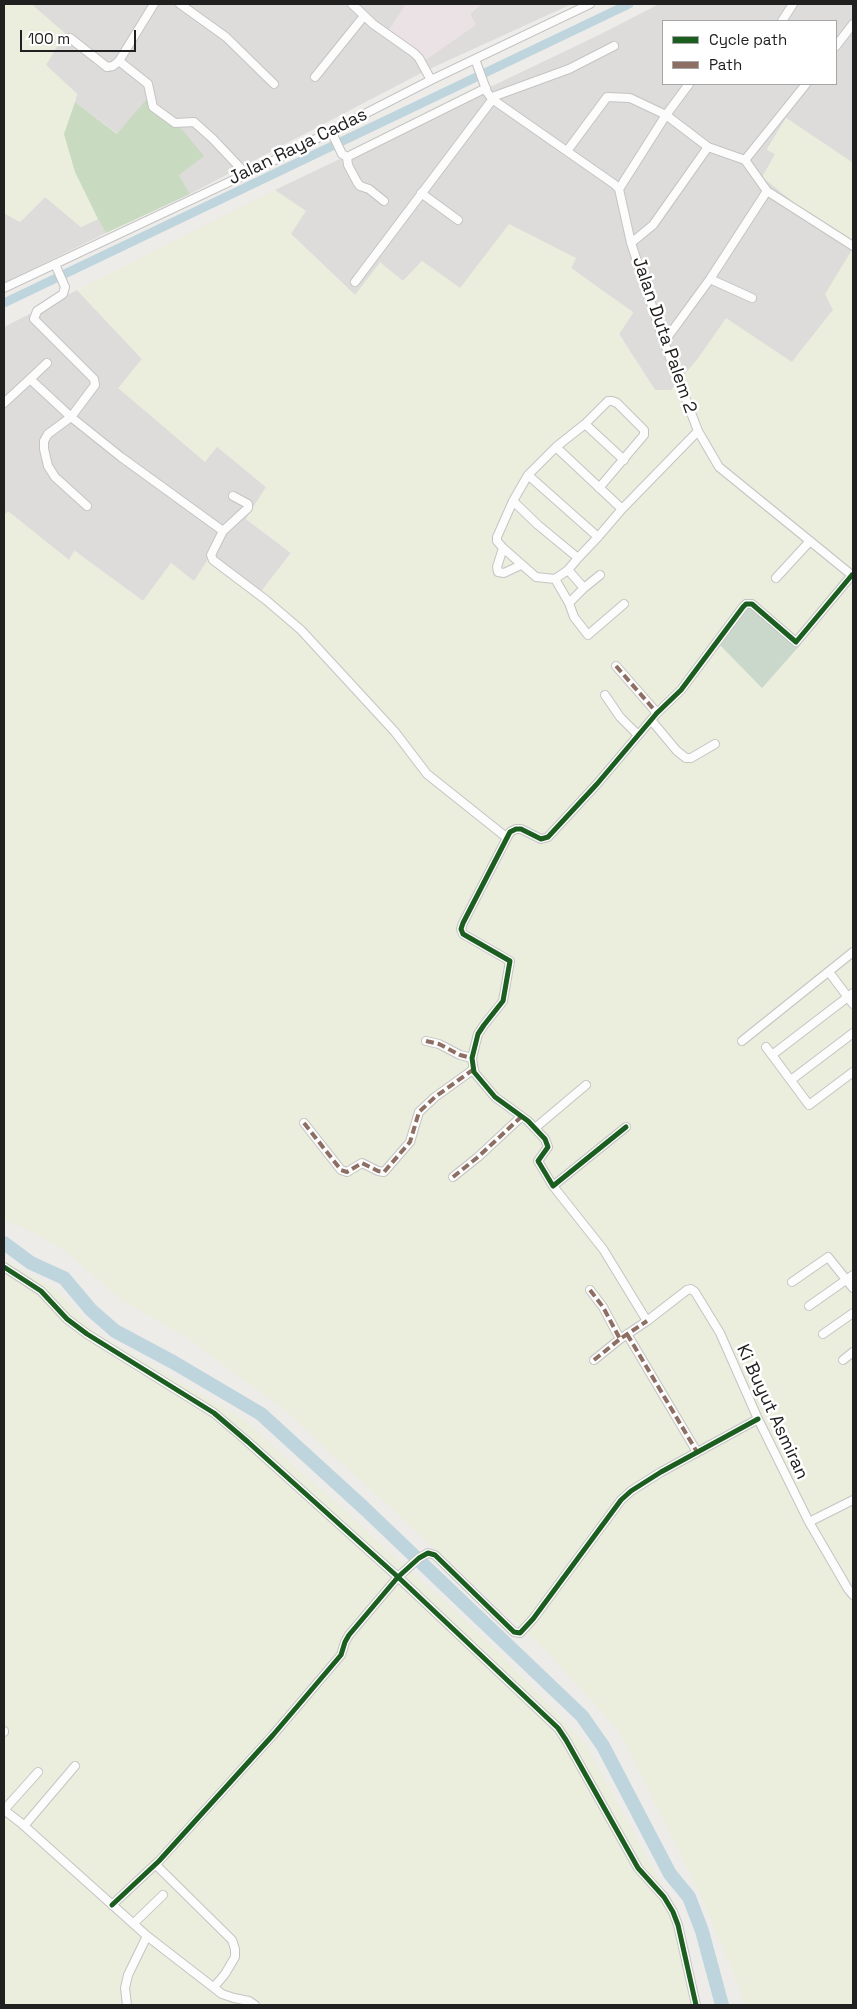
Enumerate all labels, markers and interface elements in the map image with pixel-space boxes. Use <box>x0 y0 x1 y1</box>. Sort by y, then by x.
scale bar <box>22 20 139 52</box>
legend <box>662 20 837 85</box>
text: 100 m <box>28 29 70 48</box>
text: Cycle path <box>709 30 787 49</box>
text: Path <box>709 55 742 74</box>
street label: Jalan Raya Cadas <box>225 104 371 190</box>
street label: Jalan Duta Palem 2 <box>627 254 701 416</box>
street label: Ki Buyut Asmiran <box>731 1341 813 1483</box>

